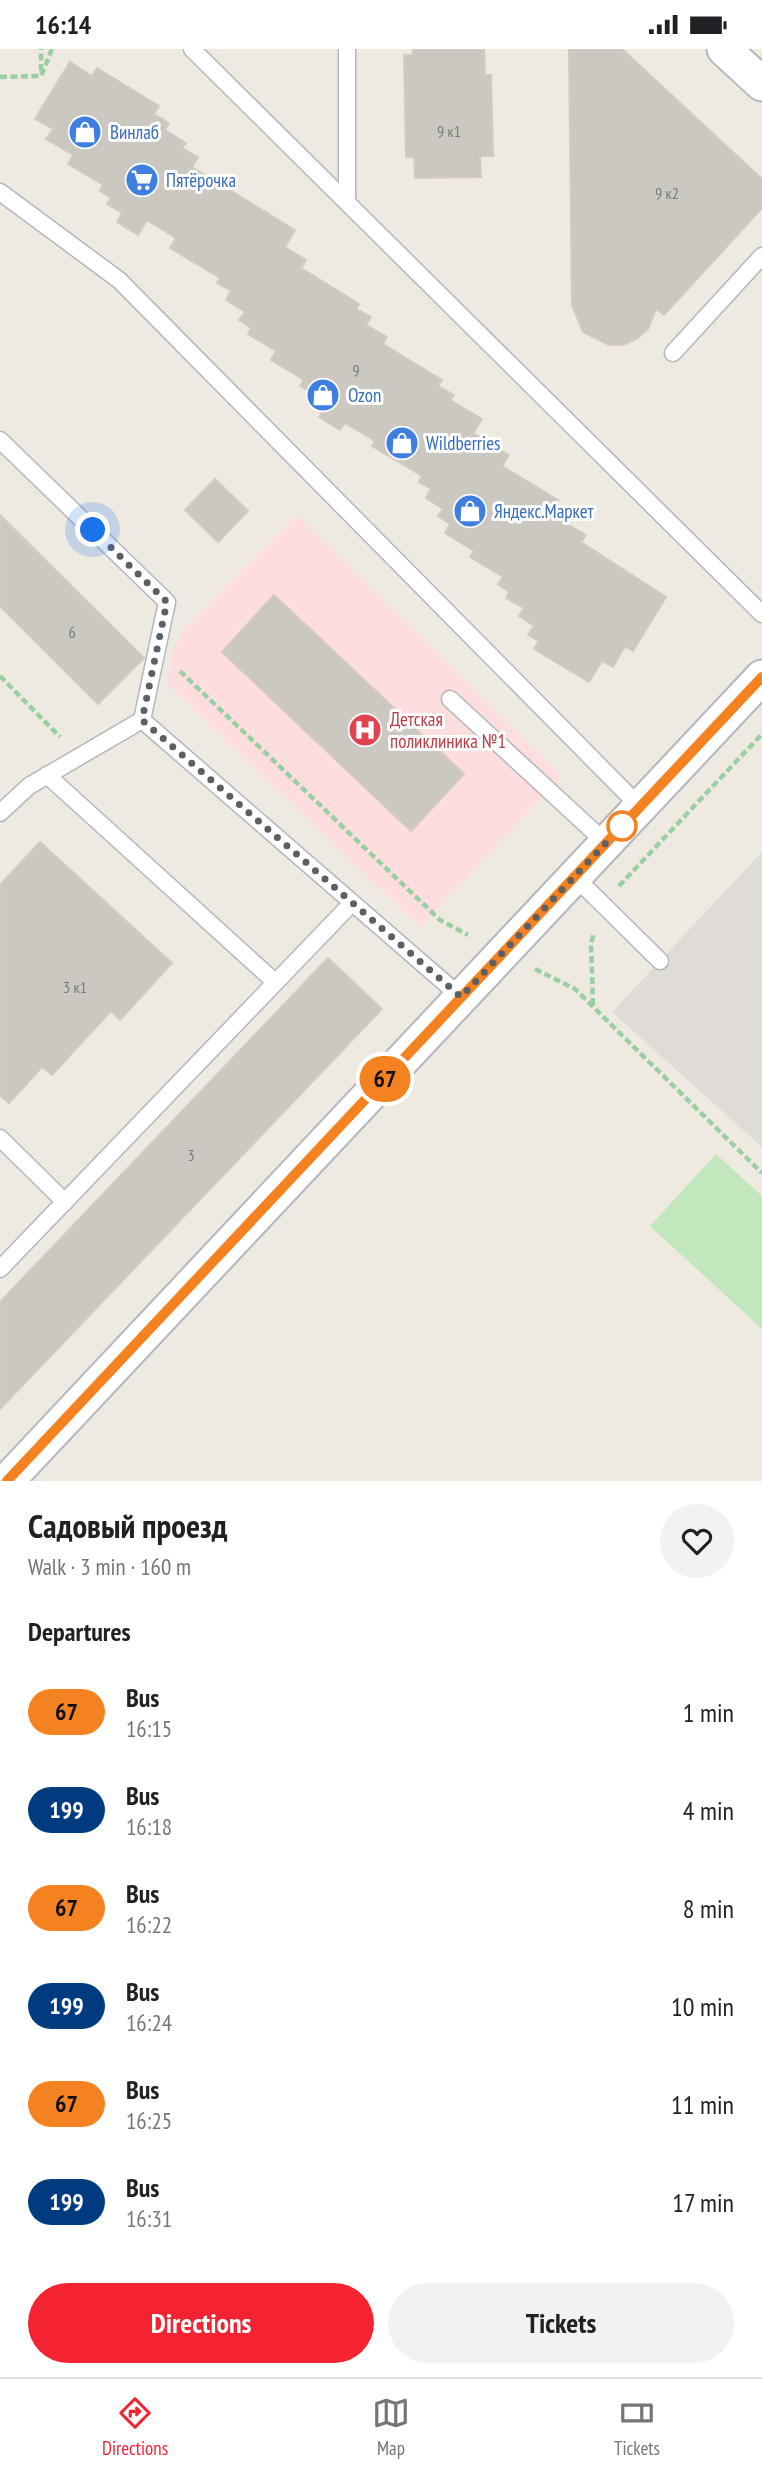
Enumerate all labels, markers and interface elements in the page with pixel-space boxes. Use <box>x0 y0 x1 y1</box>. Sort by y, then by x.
text: 16:14 <box>35 8 91 41</box>
shop icon: Винлаб <box>66 113 104 151</box>
place label: Винлаб <box>110 120 159 144</box>
house number: 9 к1 <box>437 121 461 141</box>
supermarket icon: Пятёрочка <box>123 161 161 199</box>
place label: Пятёрочка <box>166 168 236 192</box>
house number: 9 к2 <box>655 183 679 203</box>
house number: 9 <box>352 360 360 380</box>
shop icon: Ozon <box>304 376 342 414</box>
place label: Ozon <box>348 383 381 407</box>
shop icon: Wildberries <box>383 424 421 462</box>
place label: Wildberries <box>426 431 500 455</box>
shop icon: Яндекс.Маркет <box>451 492 489 530</box>
place label: Яндекс.Маркет <box>494 499 595 523</box>
your location <box>75 512 110 547</box>
house number: 6 <box>68 622 76 642</box>
place label: Детская поликлиника №1 <box>390 707 506 753</box>
hospital icon: Детская поликлиника №1 <box>346 711 384 749</box>
unlabelled marker <box>607 811 637 841</box>
house number: 3 к1 <box>63 977 87 997</box>
line badge: 67 <box>354 1056 416 1102</box>
text: 67 <box>374 1063 396 1094</box>
house number: 3 <box>187 1145 195 1165</box>
text: Садовый проезд <box>28 1504 228 1547</box>
button: heart <box>660 1504 734 1578</box>
text: Walk · 3 min · 160 m <box>28 1552 191 1581</box>
text: Departures <box>28 1615 131 1648</box>
text: Bus <box>126 1681 159 1714</box>
text: 67 <box>55 1696 78 1727</box>
text: 1 min <box>683 1696 734 1729</box>
text: 16:15 <box>126 1714 172 1743</box>
text: Bus <box>126 1779 159 1812</box>
text: 199 <box>49 1794 84 1825</box>
text: 4 min <box>683 1794 734 1827</box>
text: 16:18 <box>126 1812 172 1841</box>
text: Bus <box>126 1877 159 1910</box>
text: 67 <box>55 1892 78 1923</box>
text: 8 min <box>683 1892 734 1925</box>
text: 16:22 <box>126 1910 172 1939</box>
text: Bus <box>126 1975 159 2008</box>
text: 199 <box>49 1990 84 2021</box>
text: 10 min <box>671 1990 734 2023</box>
text: 16:24 <box>126 2008 172 2037</box>
text: Bus <box>126 2073 159 2106</box>
text: 67 <box>55 2088 78 2119</box>
text: 11 min <box>671 2088 734 2121</box>
text: 16:25 <box>126 2106 172 2135</box>
text: Bus <box>126 2171 159 2204</box>
text: 199 <box>49 2186 84 2217</box>
text: 17 min <box>672 2186 734 2219</box>
text: 16:31 <box>126 2204 172 2233</box>
button: Directions <box>28 2283 374 2363</box>
button: Tickets <box>388 2283 734 2363</box>
tab: Directions <box>102 2394 168 2460</box>
tab: Map <box>372 2394 410 2460</box>
tab: Tickets <box>614 2394 660 2460</box>

